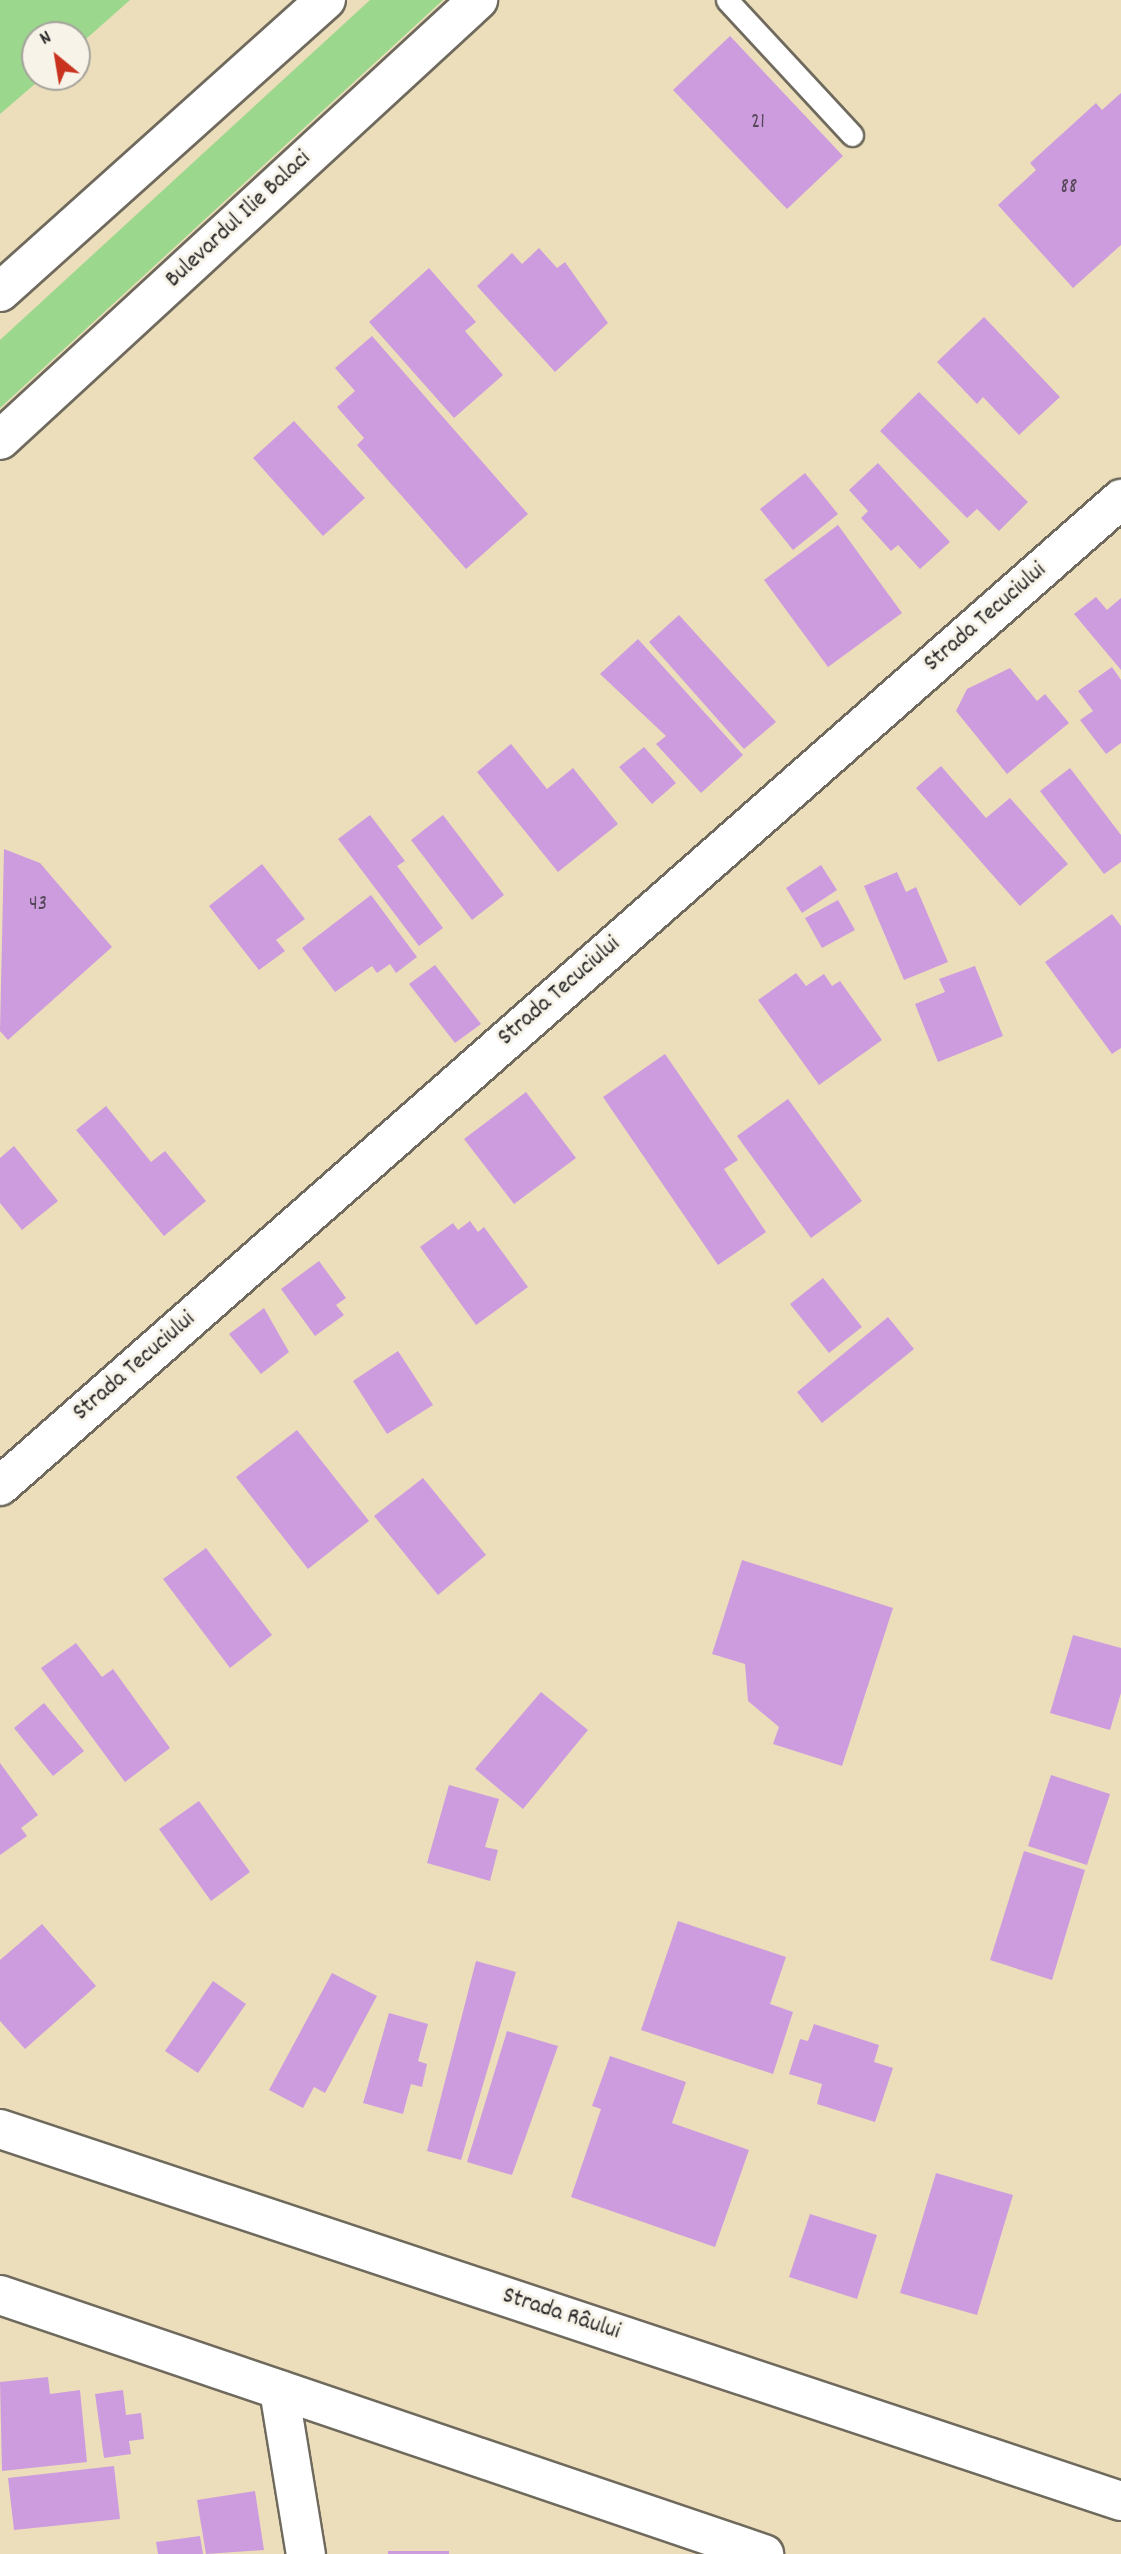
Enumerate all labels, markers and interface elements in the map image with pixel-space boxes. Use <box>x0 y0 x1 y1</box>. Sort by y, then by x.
north arrow <box>21 21 91 91</box>
text: N <box>35 25 57 53</box>
house number: 21 <box>751 110 765 136</box>
street label: Bulevardul Ilie Balaci <box>160 145 318 295</box>
house number: 88 <box>1061 175 1077 201</box>
street label: Strada Tecuciului <box>919 557 1053 679</box>
house number: 43 <box>29 892 47 918</box>
street label: Strada Tecuciului <box>493 931 627 1053</box>
street label: Strada Tecuciului <box>68 1306 202 1428</box>
street label: Strada Râului <box>499 2282 623 2348</box>

